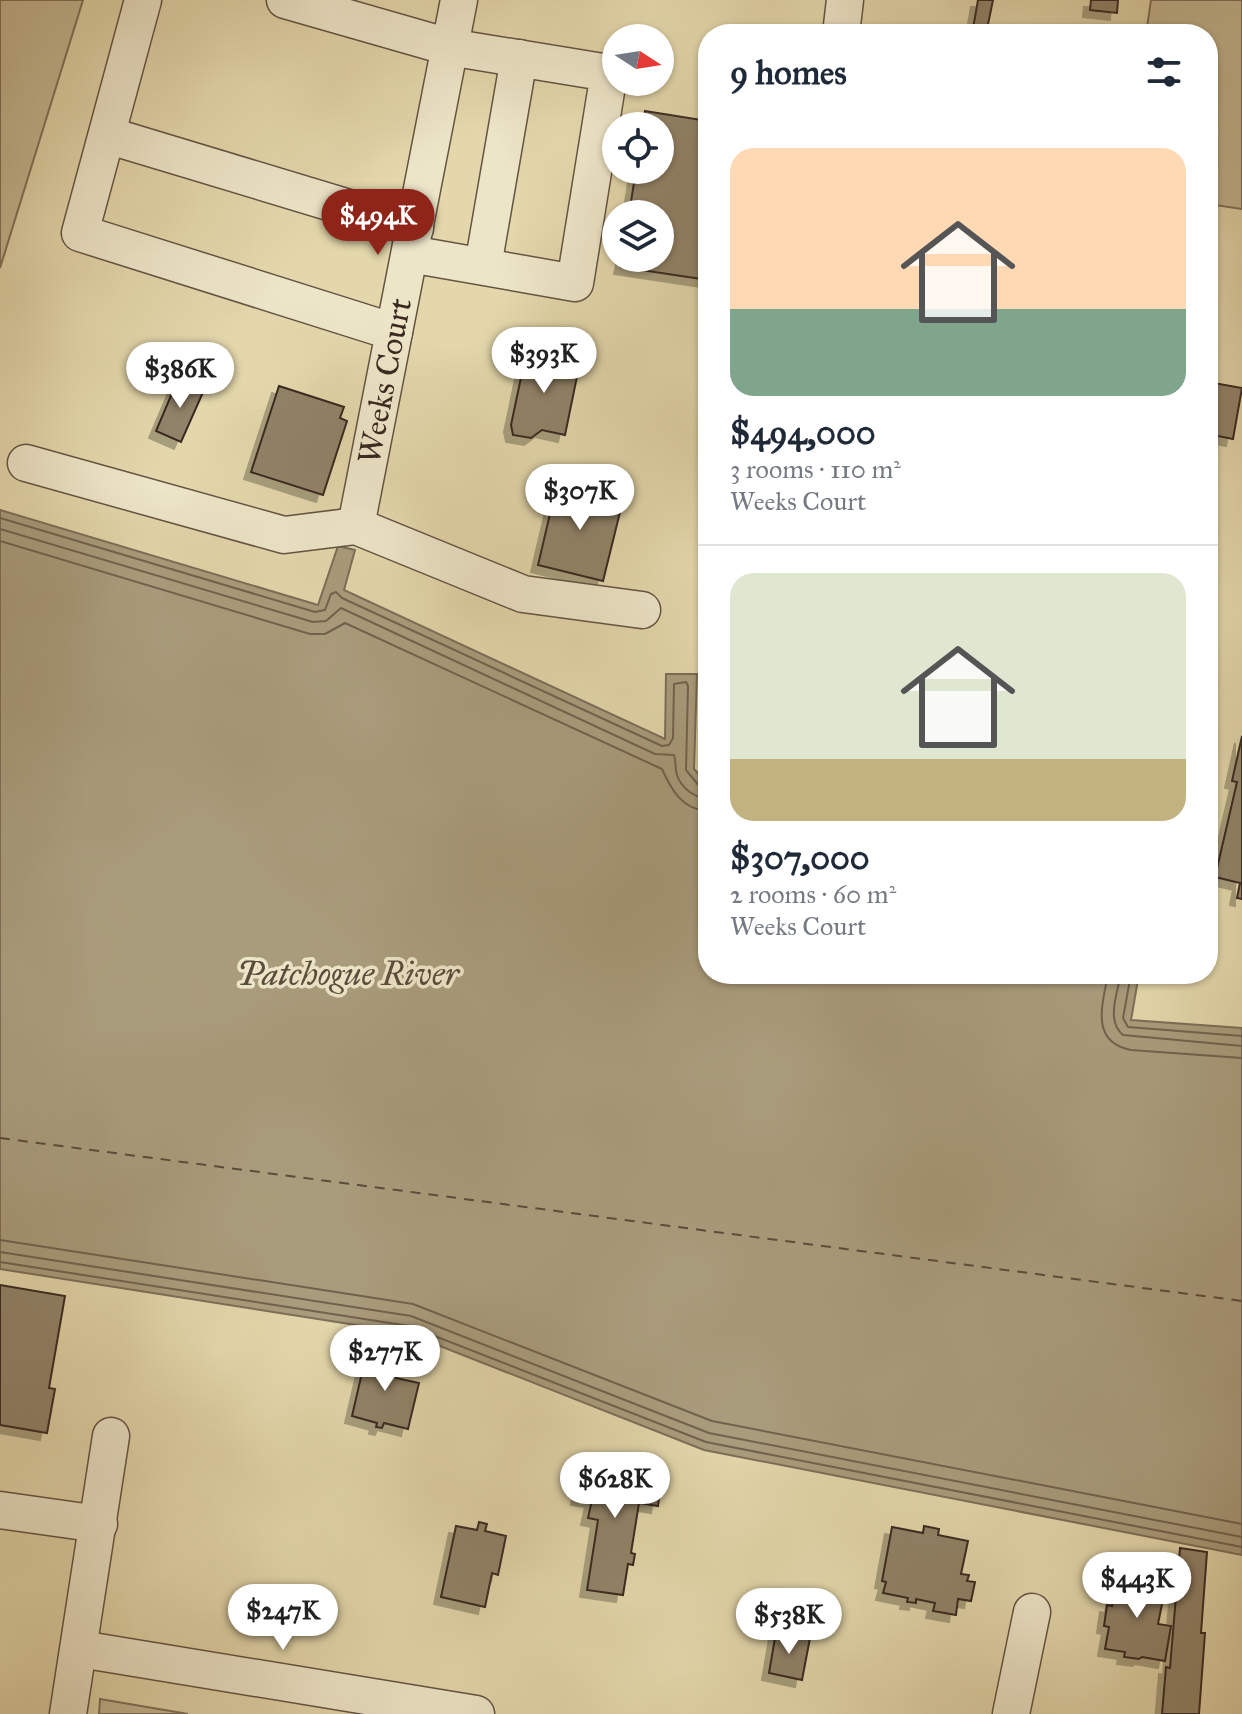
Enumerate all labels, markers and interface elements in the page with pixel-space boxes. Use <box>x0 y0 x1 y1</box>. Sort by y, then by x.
north arrow <box>602 24 674 96</box>
map controls <box>602 24 674 272</box>
icon: filters <box>1142 50 1186 94</box>
text: 9 homes <box>730 52 847 93</box>
button: locate <box>602 112 674 184</box>
pin: $494K <box>322 189 434 257</box>
text: $494K <box>340 199 416 231</box>
button: layers <box>602 200 674 272</box>
icon: home <box>886 200 1030 344</box>
street label: Weeks Court <box>349 295 420 467</box>
pin: $393K <box>488 327 600 395</box>
text: $393K <box>510 337 578 369</box>
pin: $386K <box>124 342 236 410</box>
text: $386K <box>144 352 216 384</box>
text: $494,000 <box>730 412 875 453</box>
text: 3 rooms · 110 m² <box>730 453 901 485</box>
pin: $307K <box>524 464 636 532</box>
text: $307K <box>543 474 617 506</box>
text: Weeks Court <box>730 485 866 517</box>
icon: home <box>886 625 1030 769</box>
text: $307,000 <box>730 837 870 878</box>
text: 2 rooms · 60 m² <box>730 878 896 910</box>
text: Weeks Court <box>730 910 866 942</box>
water label: Patchogue River <box>237 953 461 994</box>
pin: $277K <box>329 1325 441 1393</box>
text: $277K <box>348 1335 422 1367</box>
pin: $628K <box>559 1452 671 1520</box>
text: $628K <box>578 1462 652 1494</box>
pin: $443K <box>1081 1552 1193 1620</box>
text: $443K <box>1100 1562 1174 1594</box>
pin: $247K <box>227 1584 339 1652</box>
pin: $538K <box>733 1588 845 1656</box>
text: $247K <box>246 1594 320 1626</box>
text: $538K <box>754 1598 824 1630</box>

